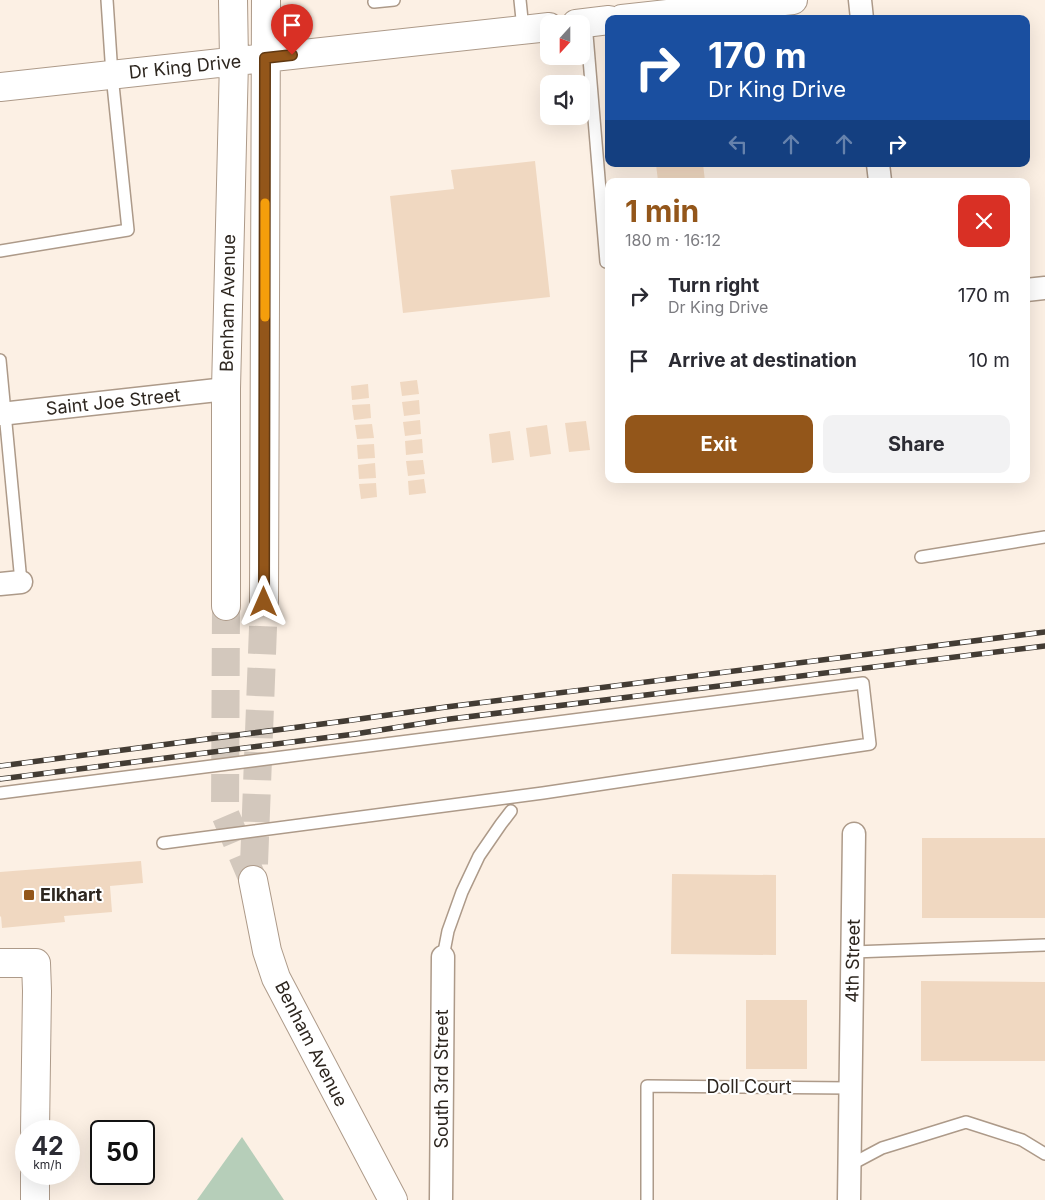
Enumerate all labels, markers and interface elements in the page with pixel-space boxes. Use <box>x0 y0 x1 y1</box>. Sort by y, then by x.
pin <box>271 4 313 55</box>
icon: arrive <box>278 11 306 39</box>
north arrow <box>540 15 590 65</box>
map controls <box>540 15 590 125</box>
text: 170 m <box>708 34 807 76</box>
icon: right <box>625 35 690 100</box>
street label: Dr King Drive <box>128 50 242 83</box>
button: sound <box>540 75 590 125</box>
text: Dr King Drive <box>708 76 846 102</box>
icon: left <box>724 130 752 158</box>
icon: ahead <box>777 130 805 158</box>
icon: ahead <box>830 130 858 158</box>
icon: right <box>883 130 911 158</box>
text: 1 min <box>625 193 699 229</box>
button: close <box>958 195 1010 247</box>
text: 180 m · 16:12 <box>625 230 721 250</box>
street label: Benham Avenue <box>216 234 239 372</box>
text: Turn right <box>668 274 759 297</box>
icon: right <box>625 282 653 310</box>
text: 170 m <box>958 284 1010 307</box>
text: Dr King Drive <box>668 297 768 317</box>
icon: arrive <box>625 347 653 375</box>
text: Arrive at destination <box>668 349 857 372</box>
text: 10 m <box>968 349 1010 372</box>
street label: Saint Joe Street <box>45 384 181 419</box>
button: Exit <box>625 415 813 473</box>
button: Share <box>823 415 1010 473</box>
position arrow <box>237 575 289 627</box>
place label: Elkhart <box>40 884 103 905</box>
marker: Elkhart <box>22 888 36 902</box>
street label: 4th Street <box>841 919 864 1003</box>
street label: Benham Avenue <box>271 978 352 1110</box>
street label: South 3rd Street <box>431 1009 452 1149</box>
street label: Doll Court <box>706 1076 792 1097</box>
speed limit sign: 50 <box>90 1120 155 1185</box>
text: 42 <box>31 1131 64 1161</box>
text: km/h <box>33 1157 62 1172</box>

